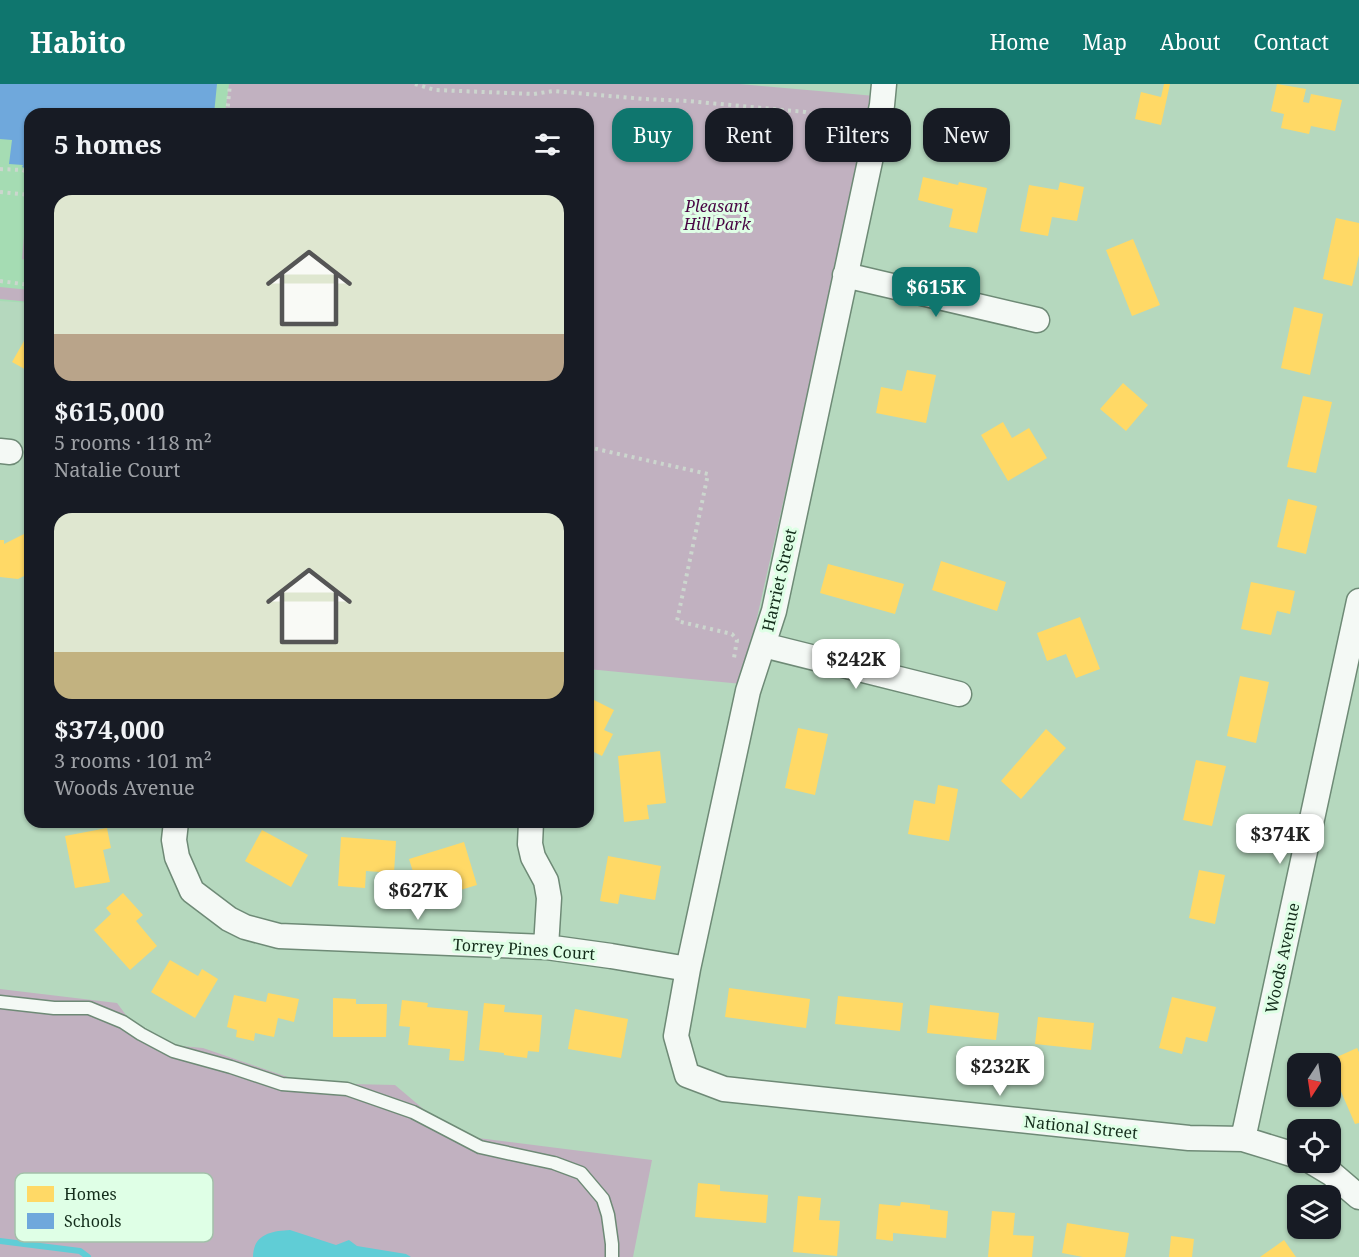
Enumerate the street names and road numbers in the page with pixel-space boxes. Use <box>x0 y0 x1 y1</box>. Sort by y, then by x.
street label: Harriet Street <box>756 526 802 634</box>
street label: Woods Avenue <box>1260 901 1304 1015</box>
street label: Torrey Pines Court <box>452 933 596 965</box>
street label: National Street <box>1023 1110 1139 1144</box>

